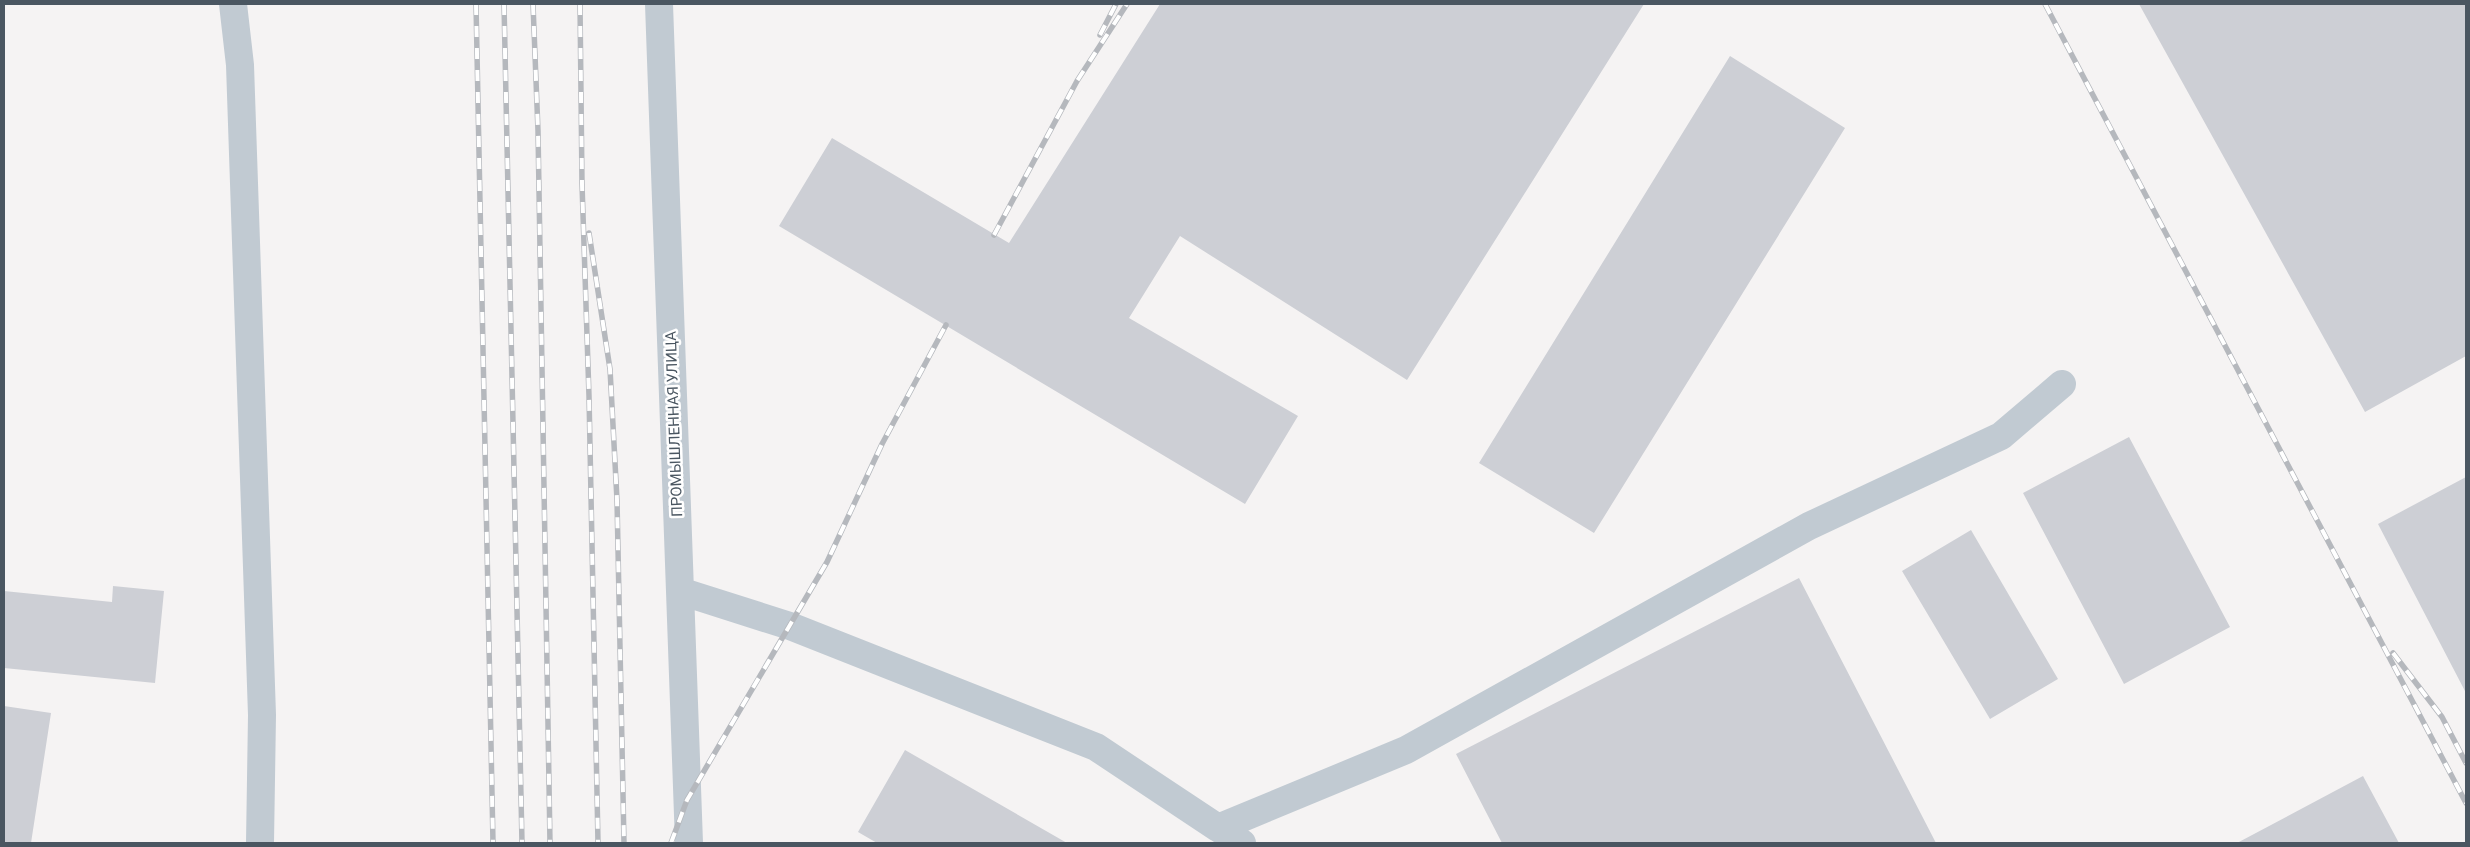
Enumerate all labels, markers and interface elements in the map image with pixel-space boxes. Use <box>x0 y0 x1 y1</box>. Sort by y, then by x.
street label: ПРОМЫШЛЕННАЯ УЛИЦА <box>662 331 686 517</box>

